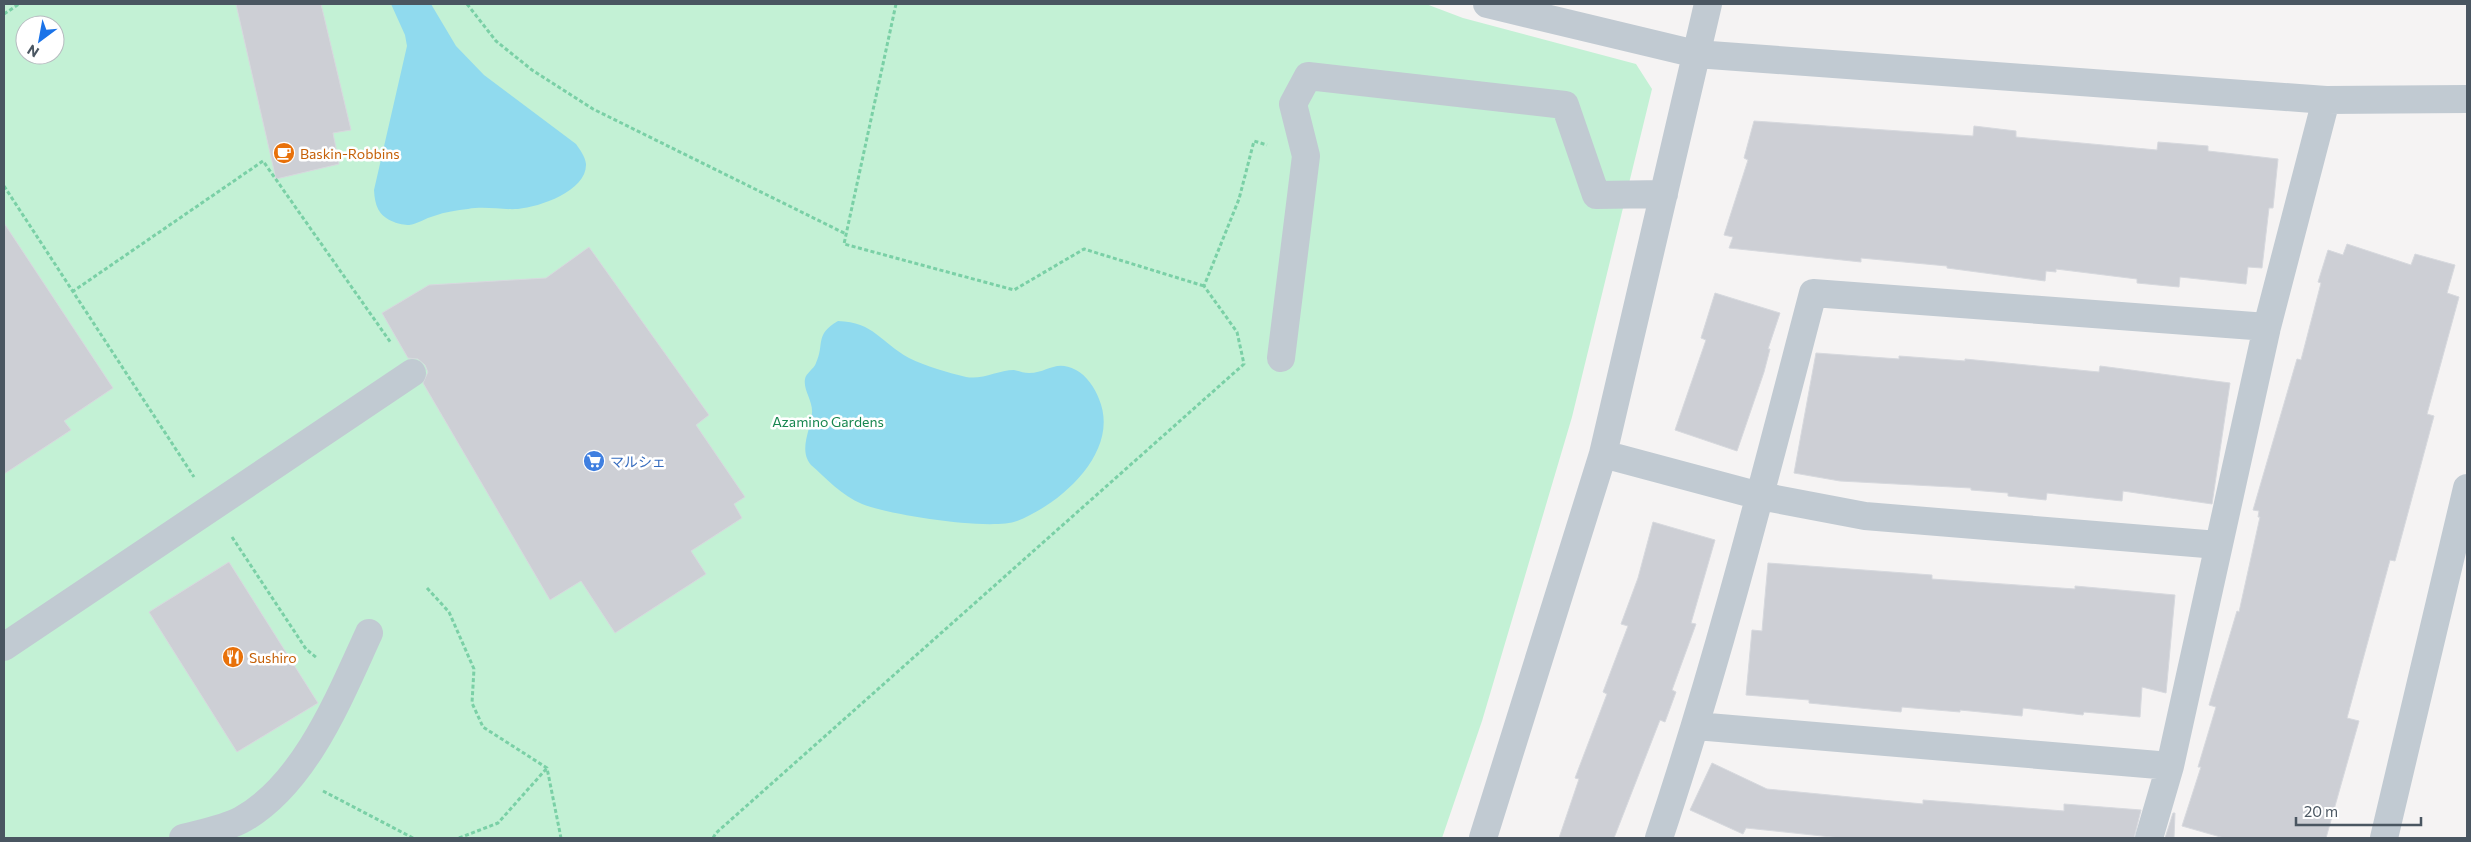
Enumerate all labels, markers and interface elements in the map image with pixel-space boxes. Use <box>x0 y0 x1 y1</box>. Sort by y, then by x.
north arrow <box>15 15 65 65</box>
text: N <box>24 41 42 61</box>
cafe icon: Baskin-Robbins <box>272 141 296 165</box>
place label: Baskin-Robbins <box>300 145 400 162</box>
park label: Azamino Gardens <box>772 413 884 430</box>
supermarket icon: マルシェ <box>582 449 606 473</box>
place label: マルシェ <box>610 453 666 470</box>
restaurant icon: Sushiro <box>221 645 245 669</box>
place label: Sushiro <box>249 649 297 666</box>
scale bar <box>2296 794 2421 826</box>
text: 20 m <box>2304 802 2338 820</box>

